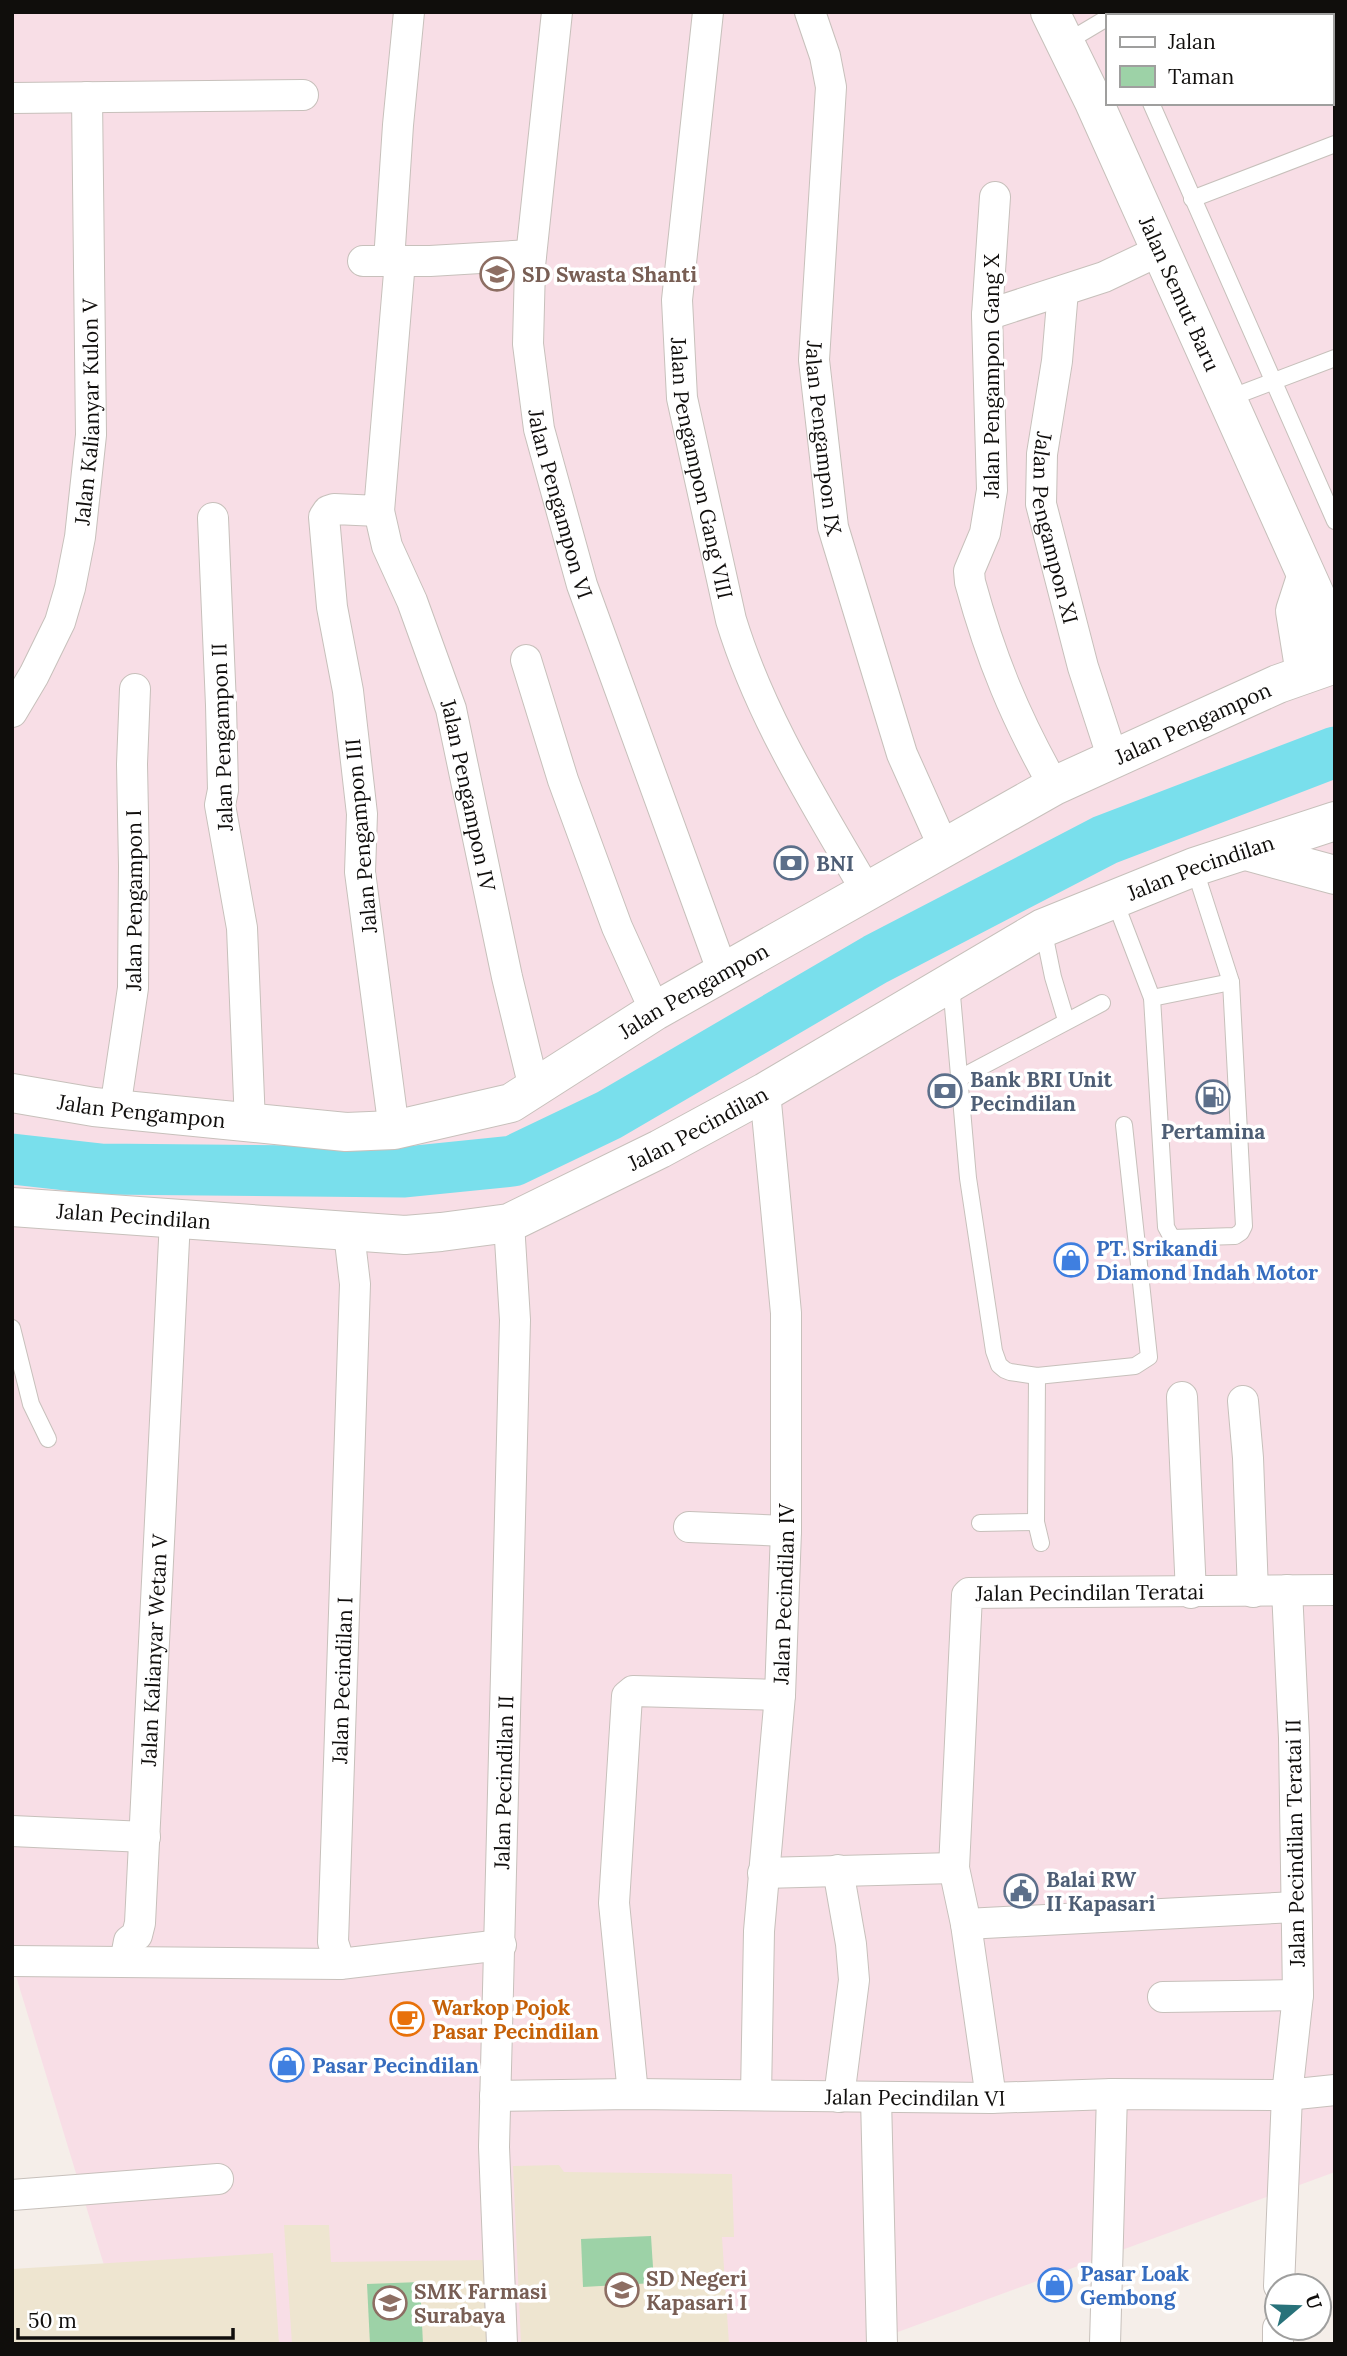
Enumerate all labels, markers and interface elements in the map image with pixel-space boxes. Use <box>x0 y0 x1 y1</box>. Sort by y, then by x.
legend <box>1106 14 1333 105</box>
text: Jalan <box>1167 28 1216 55</box>
text: Taman <box>1168 63 1234 90</box>
street label: Jalan Semut Baru <box>1133 211 1226 375</box>
street label: Jalan Pengampon Gang X <box>978 253 1005 499</box>
school or university icon: SD Swasta Shanti <box>478 255 516 293</box>
place label: SD Swasta Shanti <box>522 261 697 288</box>
street label: Jalan Kalianyar Kulon V <box>68 297 105 527</box>
street label: Jalan Pengampon Gang VIII <box>665 336 739 601</box>
street label: Jalan Pengampon IX <box>801 339 848 539</box>
street label: Jalan Pengampon VI <box>523 407 599 602</box>
street label: Jalan Pengampon XI <box>1027 429 1085 626</box>
street label: Jalan Pengampon II <box>205 642 239 833</box>
street label: Jalan Pengampon <box>1110 675 1275 770</box>
street label: Jalan Pengampon IV <box>435 694 502 894</box>
street label: Jalan Pengampon III <box>339 738 383 935</box>
street label: Jalan Pengampon I <box>119 809 148 992</box>
street label: Jalan Pecindilan <box>1122 828 1278 907</box>
bank icon: BNI <box>772 844 810 882</box>
place label: BNI <box>816 850 854 877</box>
street label: Jalan Pengampon <box>613 936 773 1045</box>
place label: Bank BRI Unit Pecindilan <box>970 1066 1113 1117</box>
bank icon: Bank BRI Unit Pecindilan <box>926 1072 964 1110</box>
fuel station icon: Pertamina <box>1194 1078 1232 1116</box>
street label: Jalan Pecindilan <box>622 1080 773 1177</box>
street label: Jalan Pengampon <box>55 1087 227 1134</box>
place label: Pertamina <box>1161 1118 1265 1145</box>
street label: Jalan Pecindilan <box>55 1197 212 1235</box>
place label: PT. Srikandi Diamond Indah Motor <box>1096 1235 1318 1286</box>
shop icon: PT. Srikandi Diamond Indah Motor <box>1052 1241 1090 1279</box>
street label: Jalan Pecindilan IV <box>767 1502 800 1686</box>
street label: Jalan Kalianyar Wetan V <box>134 1532 173 1768</box>
street label: Jalan Pecindilan Teratai <box>974 1578 1204 1606</box>
street label: Jalan Pecindilan I <box>325 1596 358 1765</box>
street label: Jalan Pecindilan II <box>488 1695 519 1871</box>
street label: Jalan Pecindilan Teratai II <box>1279 1719 1311 1968</box>
place label: Balai RW II Kapasari <box>1046 1866 1156 1917</box>
public building icon: Balai RW II Kapasari <box>1002 1872 1040 1910</box>
place label: Warkop Pojok Pasar Pecindilan <box>432 1994 599 2045</box>
cafe icon: Warkop Pojok Pasar Pecindilan <box>388 2000 426 2038</box>
shop icon: Pasar Pecindilan <box>268 2046 306 2084</box>
place label: Pasar Pecindilan <box>312 2052 479 2079</box>
street label: Jalan Pecindilan VI <box>823 2083 1006 2112</box>
place label: Pasar Loak Gembong <box>1080 2260 1190 2311</box>
place label: SD Negeri Kapasari I <box>646 2265 747 2316</box>
shop icon: Pasar Loak Gembong <box>1036 2266 1074 2304</box>
school or university icon: SD Negeri Kapasari I <box>603 2271 641 2309</box>
north arrow <box>1263 2272 1333 2342</box>
place label: SMK Farmasi Surabaya <box>414 2278 547 2329</box>
school or university icon: SMK Farmasi Surabaya <box>371 2284 409 2322</box>
text: U <box>1300 2291 1328 2312</box>
scale bar <box>18 2296 233 2340</box>
text: 50 m <box>28 2307 77 2334</box>

